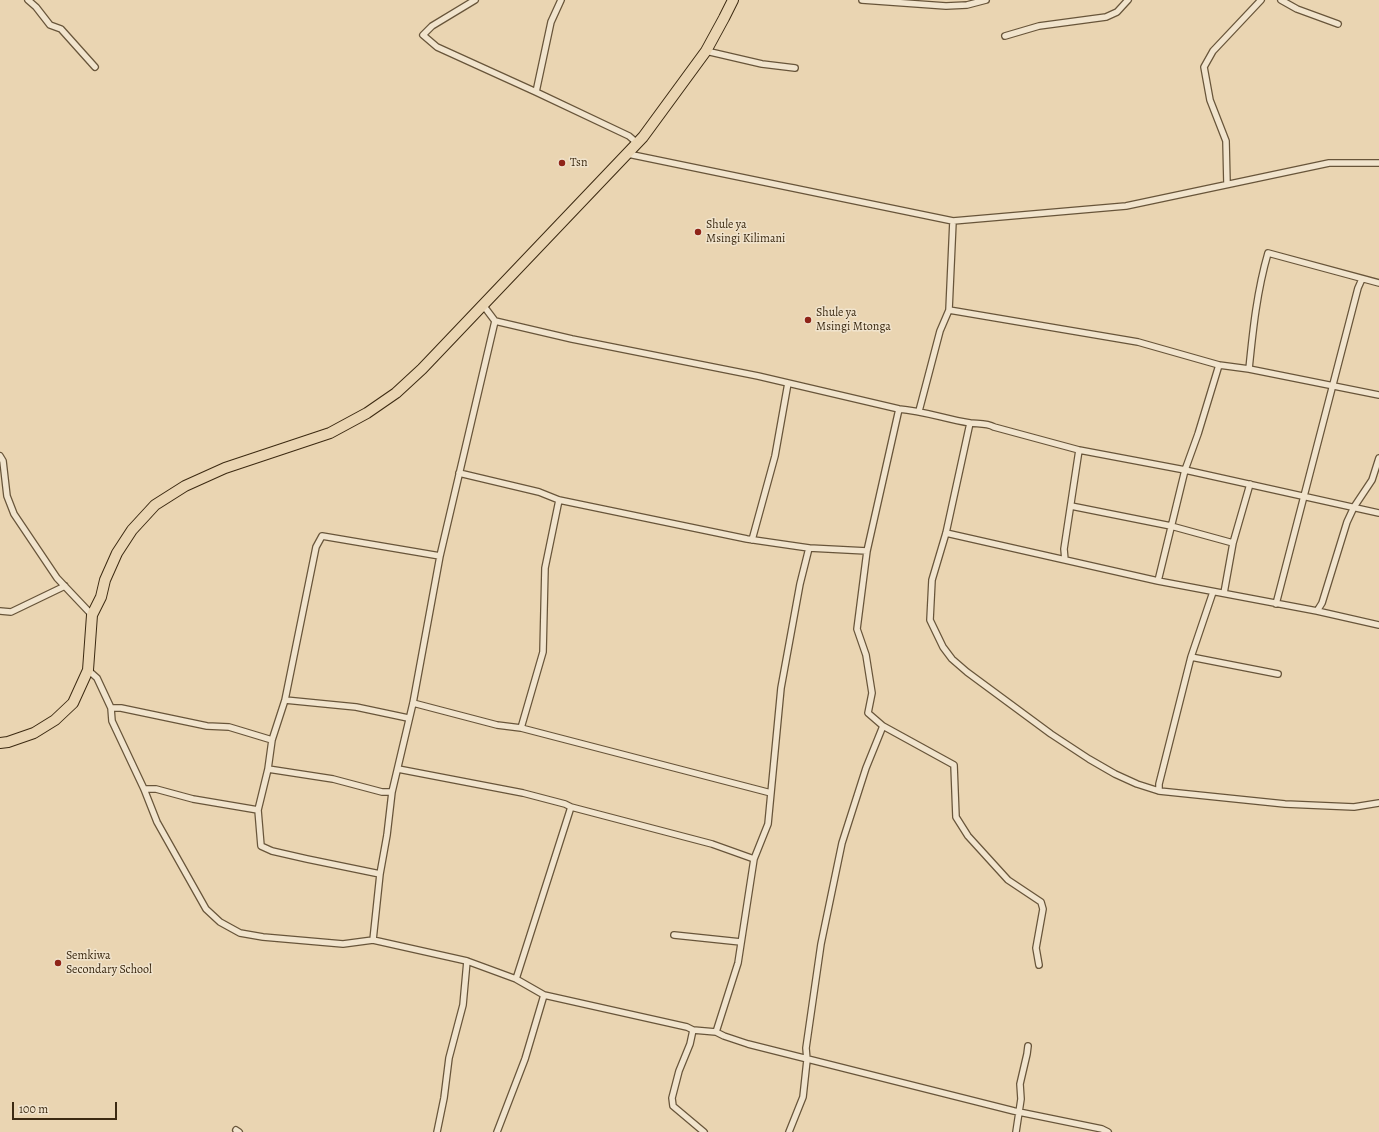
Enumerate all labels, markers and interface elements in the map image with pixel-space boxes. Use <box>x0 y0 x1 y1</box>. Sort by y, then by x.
place label: Tsn <box>570 156 587 170</box>
marker: Tsn <box>557 158 567 168</box>
place label: Shule ya Msingi Kilimani <box>706 218 785 246</box>
marker: Shule ya Msingi Kilimani <box>693 227 703 237</box>
place label: Shule ya Msingi Mtonga <box>816 306 891 334</box>
marker: Shule ya Msingi Mtonga <box>803 315 813 325</box>
place label: Semkiwa Secondary School <box>66 949 152 977</box>
marker: Semkiwa Secondary School <box>53 958 63 968</box>
scale bar <box>14 1094 119 1120</box>
text: 100 m <box>19 1101 48 1117</box>

